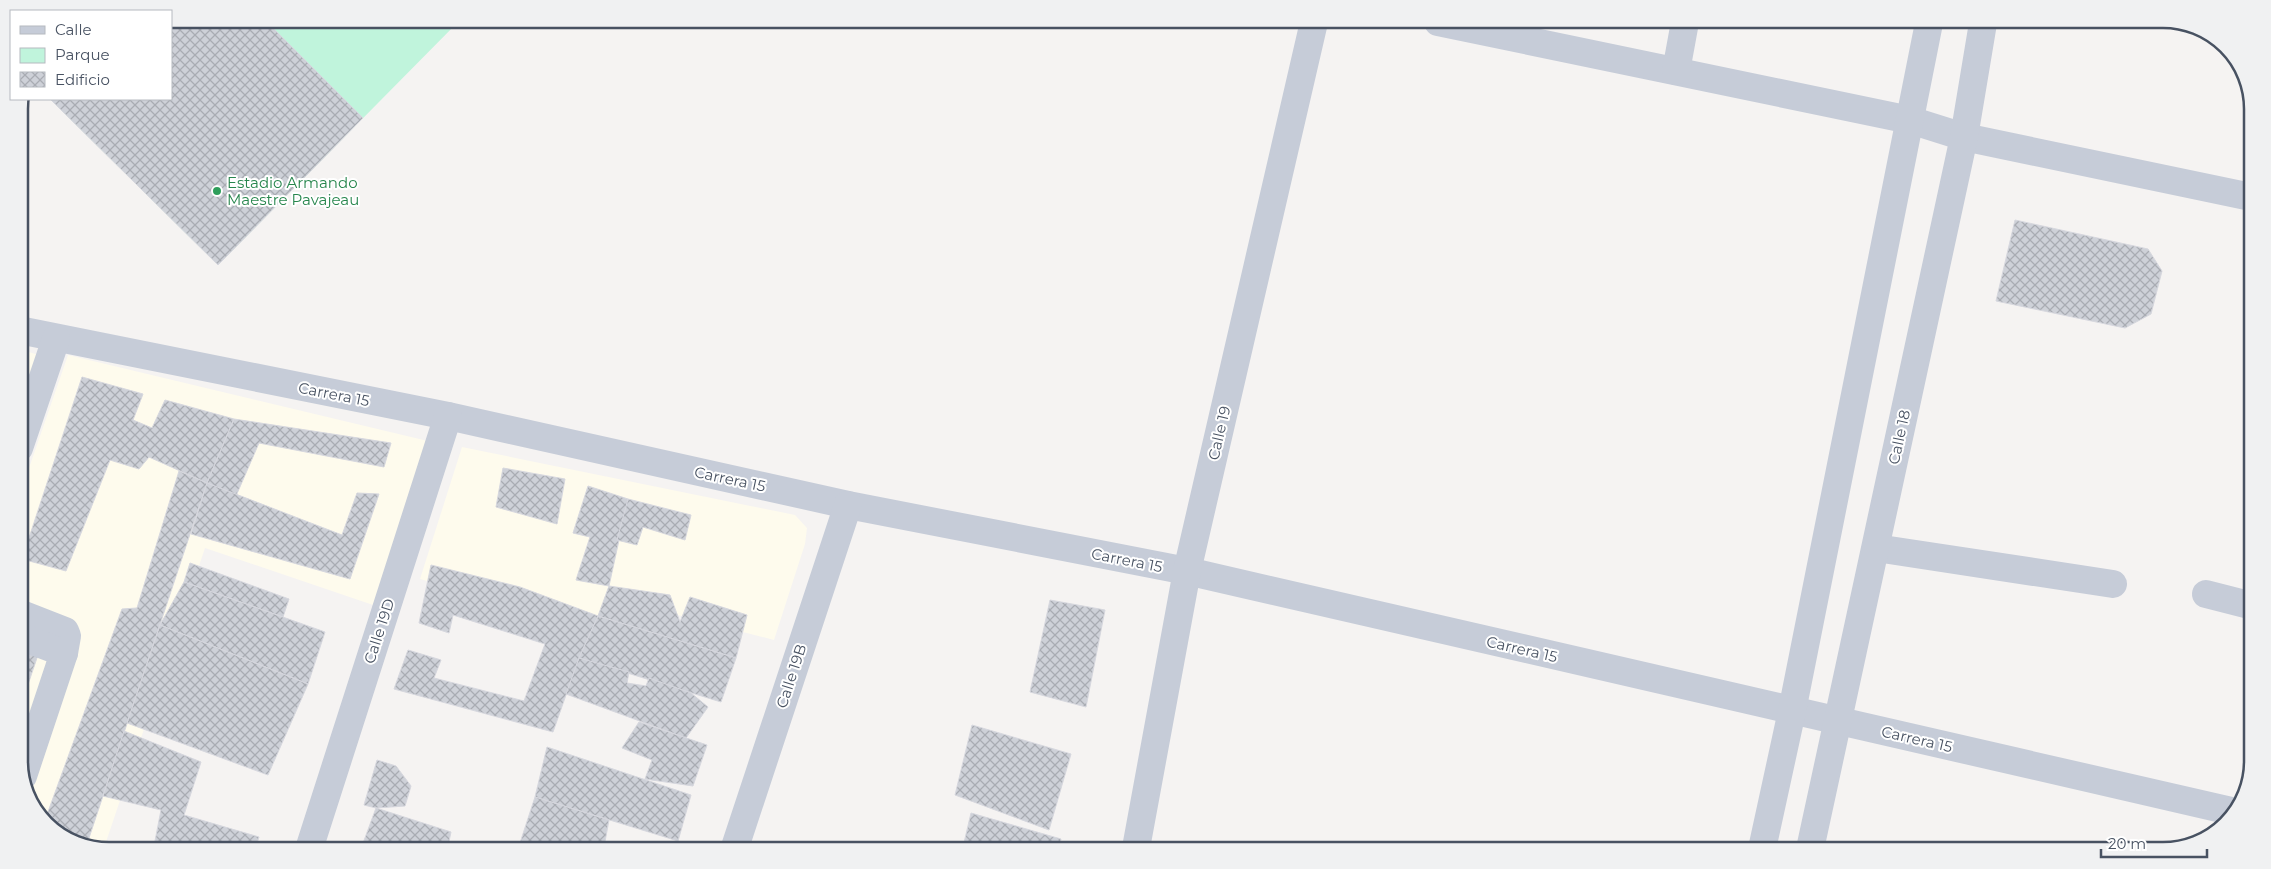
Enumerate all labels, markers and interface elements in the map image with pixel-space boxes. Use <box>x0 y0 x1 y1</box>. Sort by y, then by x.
legend <box>10 10 172 100</box>
text: Calle <box>55 20 92 39</box>
text: Parque <box>55 45 110 64</box>
text: Edificio <box>55 70 110 89</box>
place label: Estadio Armando Maestre Pavajeau <box>227 173 359 209</box>
marker: Estadio Armando Maestre Pavajeau <box>211 185 223 197</box>
street label: Carrera 15 <box>297 378 371 410</box>
street label: Calle 19 <box>1204 404 1234 462</box>
street label: Calle 18 <box>1884 408 1914 466</box>
street label: Carrera 15 <box>693 462 767 496</box>
street label: Carrera 15 <box>1090 544 1164 576</box>
street label: Calle 19D <box>360 596 398 666</box>
street label: Carrera 15 <box>1485 632 1559 666</box>
street label: Calle 19B <box>772 642 810 710</box>
street label: Carrera 15 <box>1880 722 1954 756</box>
scale bar <box>2101 826 2207 858</box>
text: 20 m <box>2108 834 2146 853</box>

